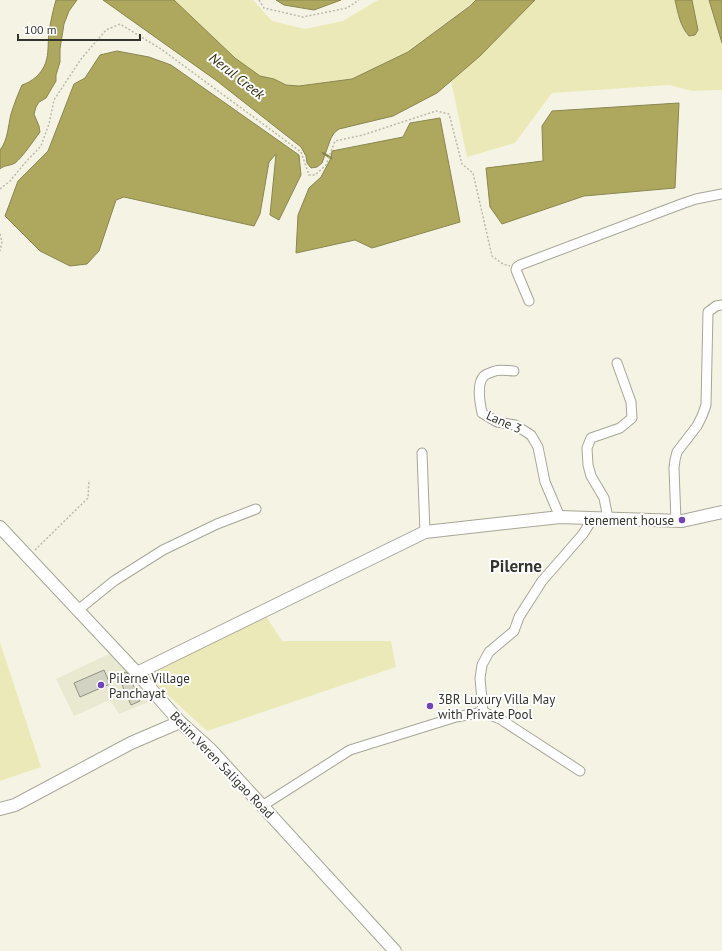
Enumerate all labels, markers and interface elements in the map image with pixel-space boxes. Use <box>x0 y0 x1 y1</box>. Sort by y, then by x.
scale bar <box>18 16 140 42</box>
text: 100 m <box>24 22 57 37</box>
water label: Nerul Creek <box>206 49 269 104</box>
street label: Lane 3 <box>484 407 524 437</box>
place label: tenement house <box>584 512 674 529</box>
marker: tenement house <box>677 515 687 525</box>
district label: Pilerne <box>490 555 542 577</box>
place label: Pilerne Village Panchayat <box>109 670 190 702</box>
marker: Pilerne Village Panchayat <box>96 680 106 690</box>
place label: 3BR Luxury Villa May with Private Pool <box>438 691 555 723</box>
marker: 3BR Luxury Villa May with Private Pool <box>425 701 435 711</box>
street label: Betim Veren Saligao Road <box>166 708 278 822</box>

